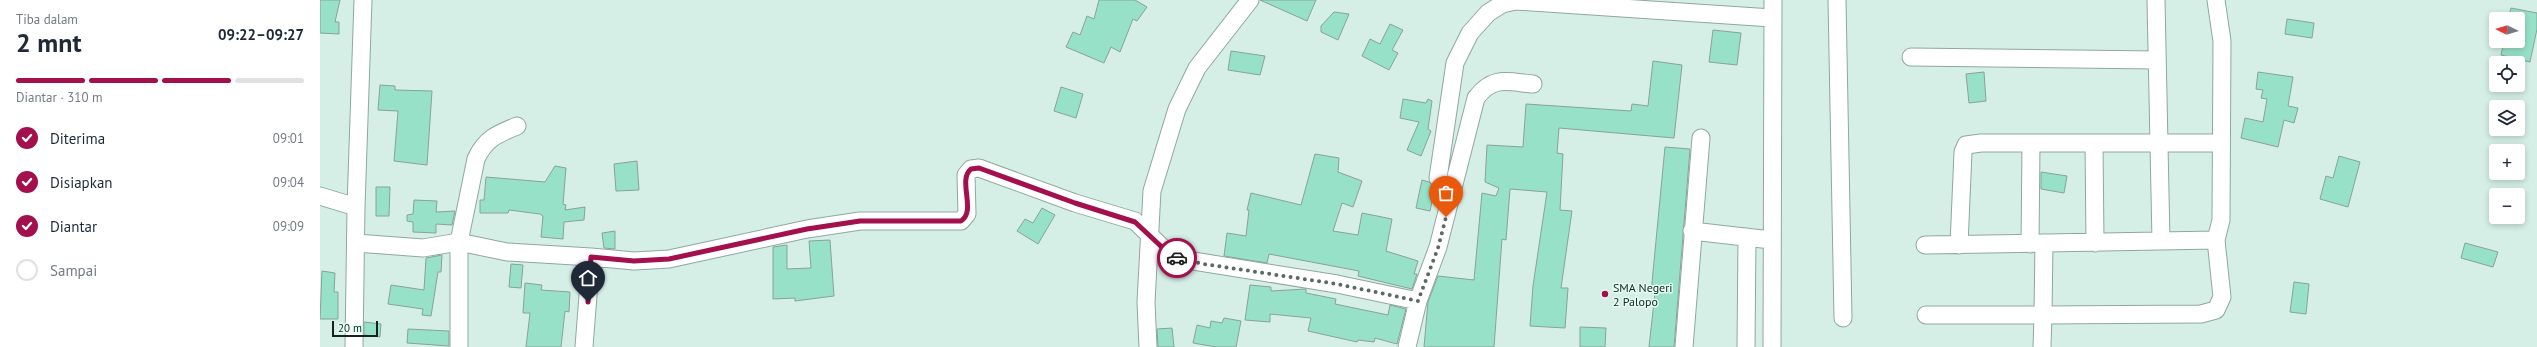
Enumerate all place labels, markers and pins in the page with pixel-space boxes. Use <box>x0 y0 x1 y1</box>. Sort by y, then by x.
pin <box>1429 176 1463 217</box>
pin <box>571 261 605 302</box>
place label: SMA Negeri 2 Palopo <box>1613 280 1672 309</box>
marker: SMA Negeri 2 Palopo <box>1600 289 1610 299</box>

